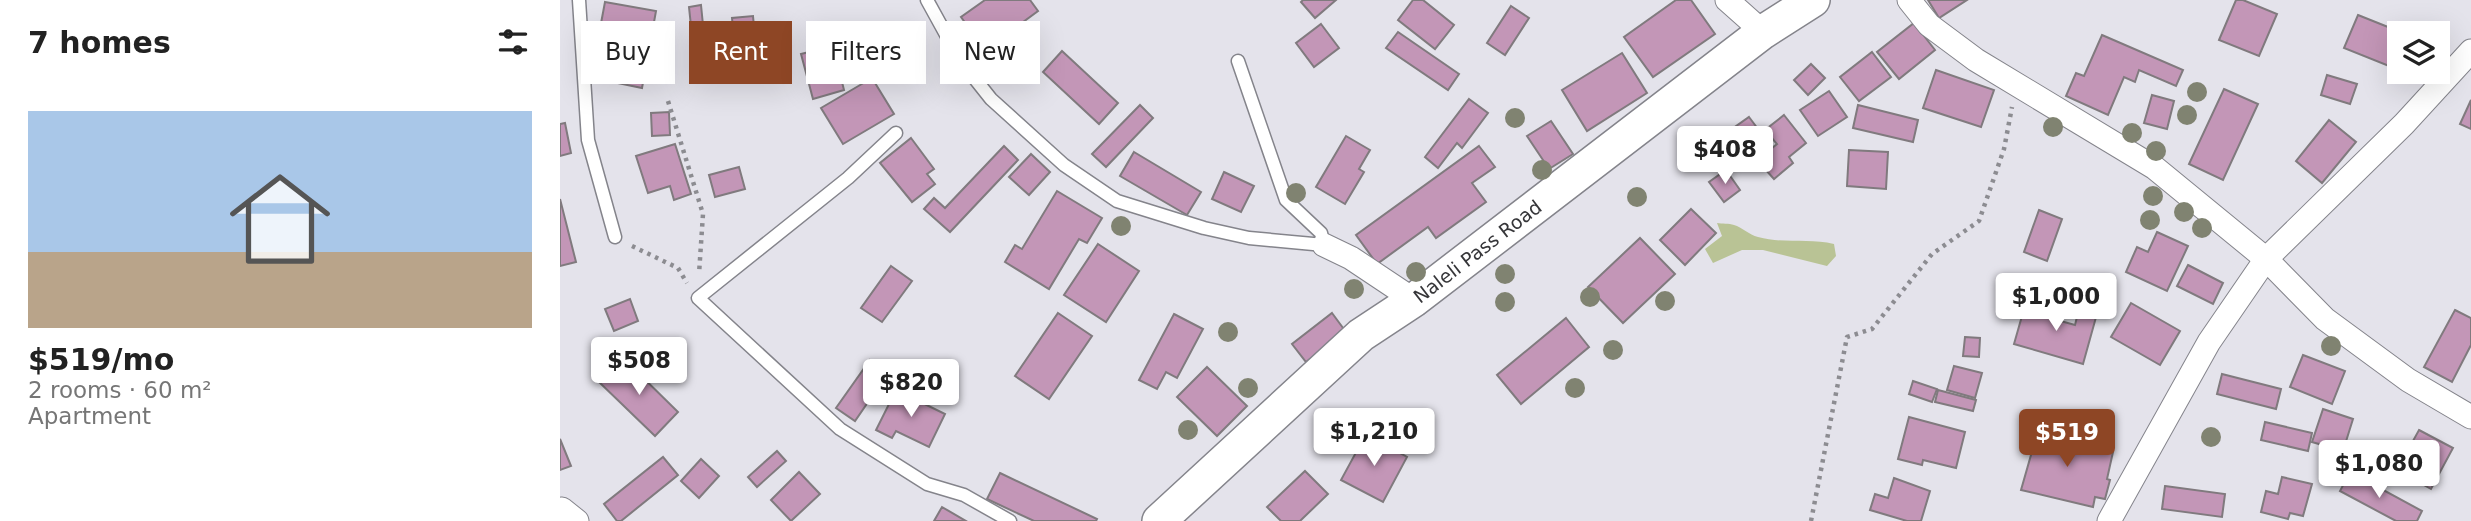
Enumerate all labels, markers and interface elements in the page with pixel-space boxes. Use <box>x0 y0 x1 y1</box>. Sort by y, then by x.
chip: Buy <box>581 21 675 84</box>
chip: Rent <box>689 21 792 84</box>
chip: Filters <box>806 21 926 84</box>
chip: New <box>940 21 1040 84</box>
map controls <box>2387 21 2450 84</box>
button: layers <box>2387 21 2450 84</box>
icon: filters <box>494 23 532 61</box>
text: 7 homes <box>28 25 171 60</box>
pin: $408 <box>1684 127 1766 186</box>
text: $408 <box>1693 136 1757 162</box>
icon: home <box>217 156 343 282</box>
street label: Naleli Pass Road <box>1409 195 1546 307</box>
pin: $1,000 <box>1999 274 2113 333</box>
text: $1,000 <box>2012 283 2100 309</box>
pin: $508 <box>598 338 680 397</box>
text: $519/mo <box>28 342 174 377</box>
text: $508 <box>607 347 671 373</box>
pin: $820 <box>870 360 952 419</box>
text: $820 <box>879 369 943 395</box>
text: 2 rooms · 60 m² <box>28 377 212 403</box>
text: Apartment <box>28 403 151 429</box>
pin: $1,210 <box>1317 408 1431 468</box>
pin: $519 <box>2026 410 2108 469</box>
text: $1,210 <box>1330 418 1418 444</box>
text: $519 <box>2035 419 2099 445</box>
pin: $1,080 <box>2322 440 2436 500</box>
text: $1,080 <box>2335 450 2423 476</box>

